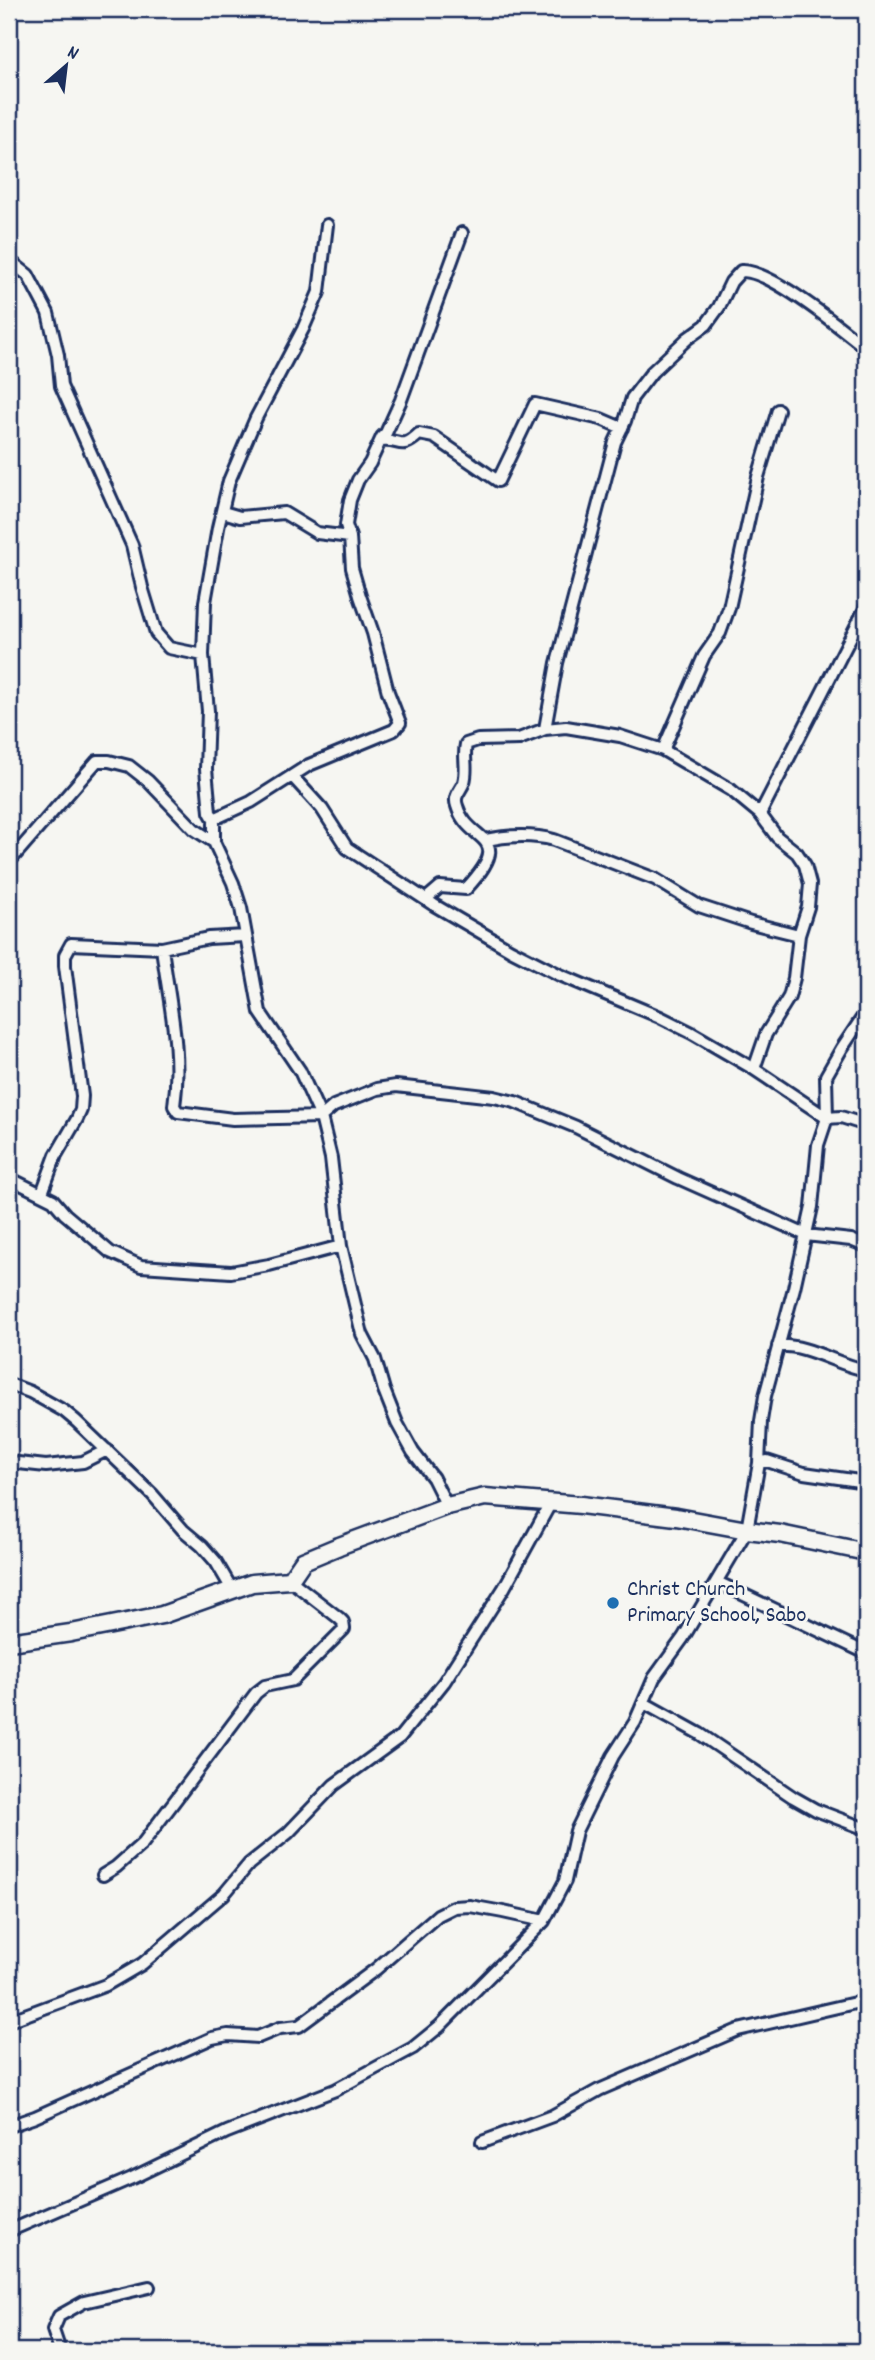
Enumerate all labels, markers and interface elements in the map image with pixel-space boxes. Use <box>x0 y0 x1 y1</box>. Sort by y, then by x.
north arrow <box>32 32 102 102</box>
text: N <box>62 40 83 68</box>
place label: Christ Church Primary School, Sabo <box>627 1574 807 1633</box>
marker: Christ Church Primary School, Sabo <box>605 1595 621 1611</box>

